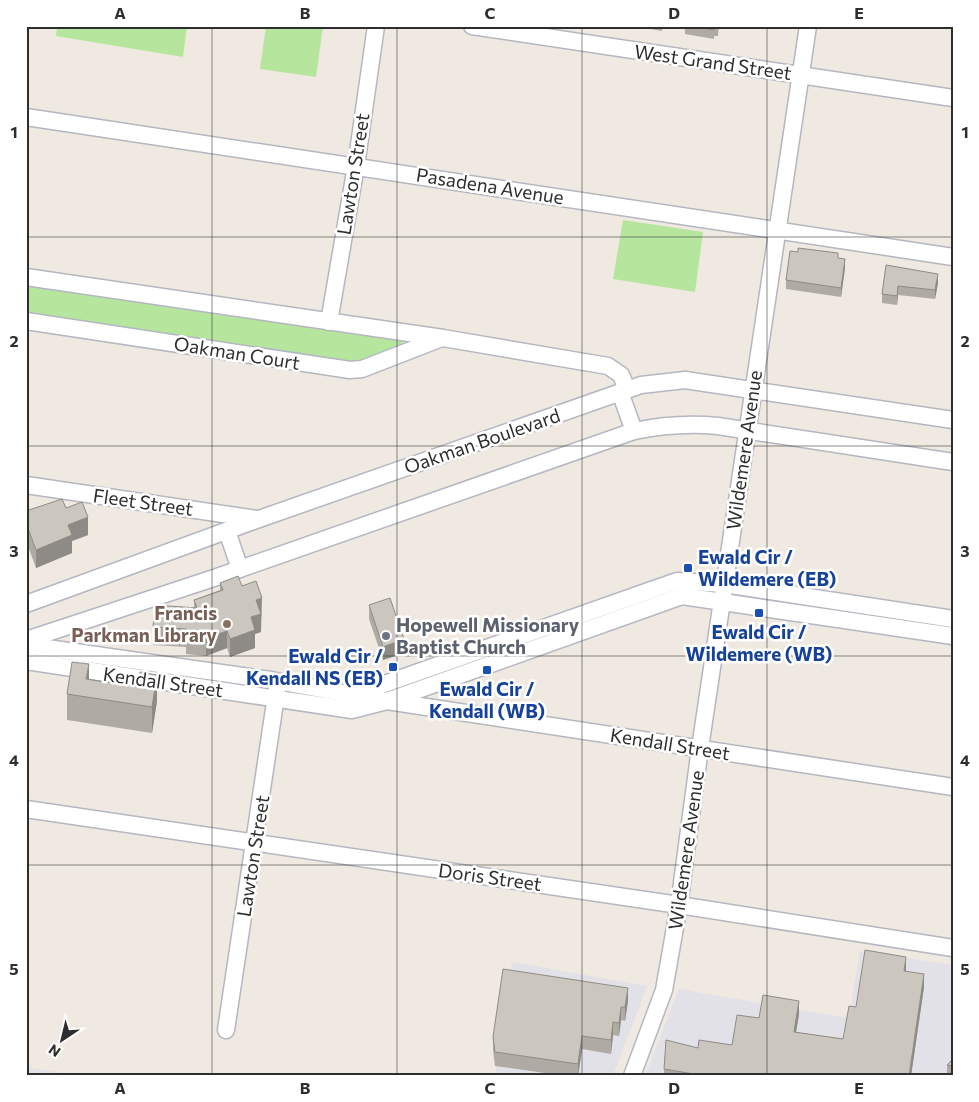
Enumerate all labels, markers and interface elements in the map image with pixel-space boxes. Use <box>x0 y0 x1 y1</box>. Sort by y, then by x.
text: A <box>114 3 126 22</box>
text: B <box>300 3 311 22</box>
text: C <box>485 3 496 22</box>
text: D <box>668 3 680 22</box>
text: E <box>854 3 864 22</box>
street label: West Grand Street <box>633 39 793 84</box>
street label: Lawton Street <box>332 111 374 236</box>
text: 1 <box>10 122 18 141</box>
text: 1 <box>961 122 969 141</box>
street label: Pasadena Avenue <box>415 162 566 209</box>
text: 2 <box>9 331 19 350</box>
street label: Oakman Court <box>172 331 302 374</box>
text: 2 <box>960 331 970 350</box>
street label: Wildemere Avenue <box>721 369 766 531</box>
street label: Oakman Boulevard <box>401 403 563 478</box>
street label: Fleet Street <box>92 483 195 520</box>
text: 3 <box>9 541 19 560</box>
text: 3 <box>960 541 970 560</box>
place label: Ewald Cir / Wildemere (EB) <box>698 545 836 590</box>
marker: Ewald Cir / Wildemere (EB) <box>682 562 694 574</box>
place label: Francis Parkman Library <box>71 601 218 646</box>
marker: Ewald Cir / Wildemere (WB) <box>753 607 765 619</box>
place label: Hopewell Missionary Baptist Church <box>396 613 580 658</box>
marker: Francis Parkman Library <box>221 618 233 630</box>
place label: Ewald Cir / Wildemere (WB) <box>686 620 832 665</box>
marker: Hopewell Missionary Baptist Church <box>380 630 392 642</box>
place label: Ewald Cir / Kendall NS (EB) <box>246 644 383 689</box>
marker: Ewald Cir / Kendall NS (EB) <box>387 661 399 673</box>
street label: Kendall Street <box>102 662 225 701</box>
marker: Ewald Cir / Kendall (WB) <box>481 664 493 676</box>
place label: Ewald Cir / Kendall (WB) <box>429 677 545 722</box>
street label: Kendall Street <box>609 723 732 764</box>
text: 4 <box>9 750 19 769</box>
text: 4 <box>960 750 970 769</box>
street label: Wildemere Avenue <box>663 769 708 931</box>
street label: Lawton Street <box>232 793 274 918</box>
street label: Doris Street <box>437 858 543 895</box>
text: 5 <box>9 959 19 978</box>
text: 5 <box>960 959 970 978</box>
north arrow <box>38 1014 88 1064</box>
text: N <box>45 1041 63 1061</box>
text: A <box>114 1078 126 1097</box>
text: B <box>300 1078 311 1097</box>
text: C <box>485 1078 496 1097</box>
text: D <box>668 1078 680 1097</box>
text: E <box>854 1078 864 1097</box>

